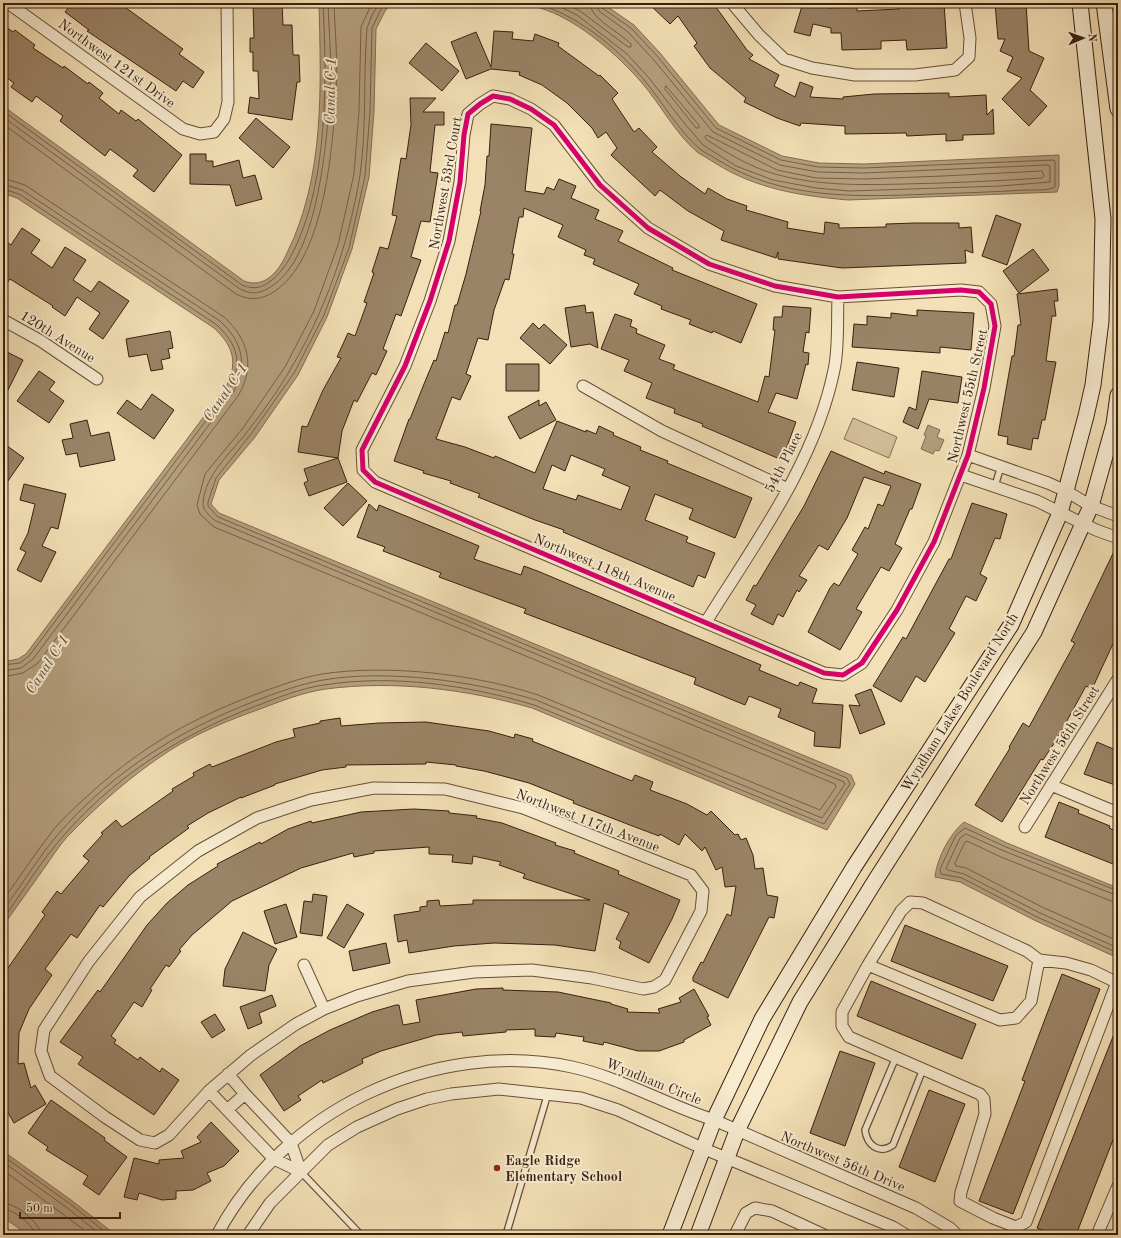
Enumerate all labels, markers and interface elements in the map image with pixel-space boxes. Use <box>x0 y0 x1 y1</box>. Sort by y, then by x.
street label: Northwest 121st Drive <box>56 17 177 111</box>
north arrow <box>1063 18 1103 58</box>
text: N <box>1086 33 1097 43</box>
water label: Canal C-1 <box>323 57 340 125</box>
street label: Northwest 53rd Court <box>427 115 465 251</box>
street label: 120th Avenue <box>18 308 97 365</box>
street label: Northwest 55th Street <box>946 328 990 465</box>
water label: Canal C-1 <box>201 361 251 425</box>
street label: 54th Place <box>763 430 805 495</box>
street label: Northwest 118th Avenue <box>532 532 678 604</box>
street label: Wyndham Lakes Boulevard North <box>899 610 1021 794</box>
water label: Canal C-1 <box>24 632 73 697</box>
street label: Northwest 56th Street <box>1018 684 1102 807</box>
street label: Northwest 117th Avenue <box>514 787 661 855</box>
street label: Wyndham Circle <box>604 1056 704 1108</box>
street label: Northwest 56th Drive <box>778 1129 907 1195</box>
place label: Eagle Ridge Elementary School <box>505 1154 622 1184</box>
marker: Eagle Ridge Elementary School <box>492 1163 502 1173</box>
scale bar <box>20 1194 120 1220</box>
text: 50 m <box>26 1202 53 1215</box>

